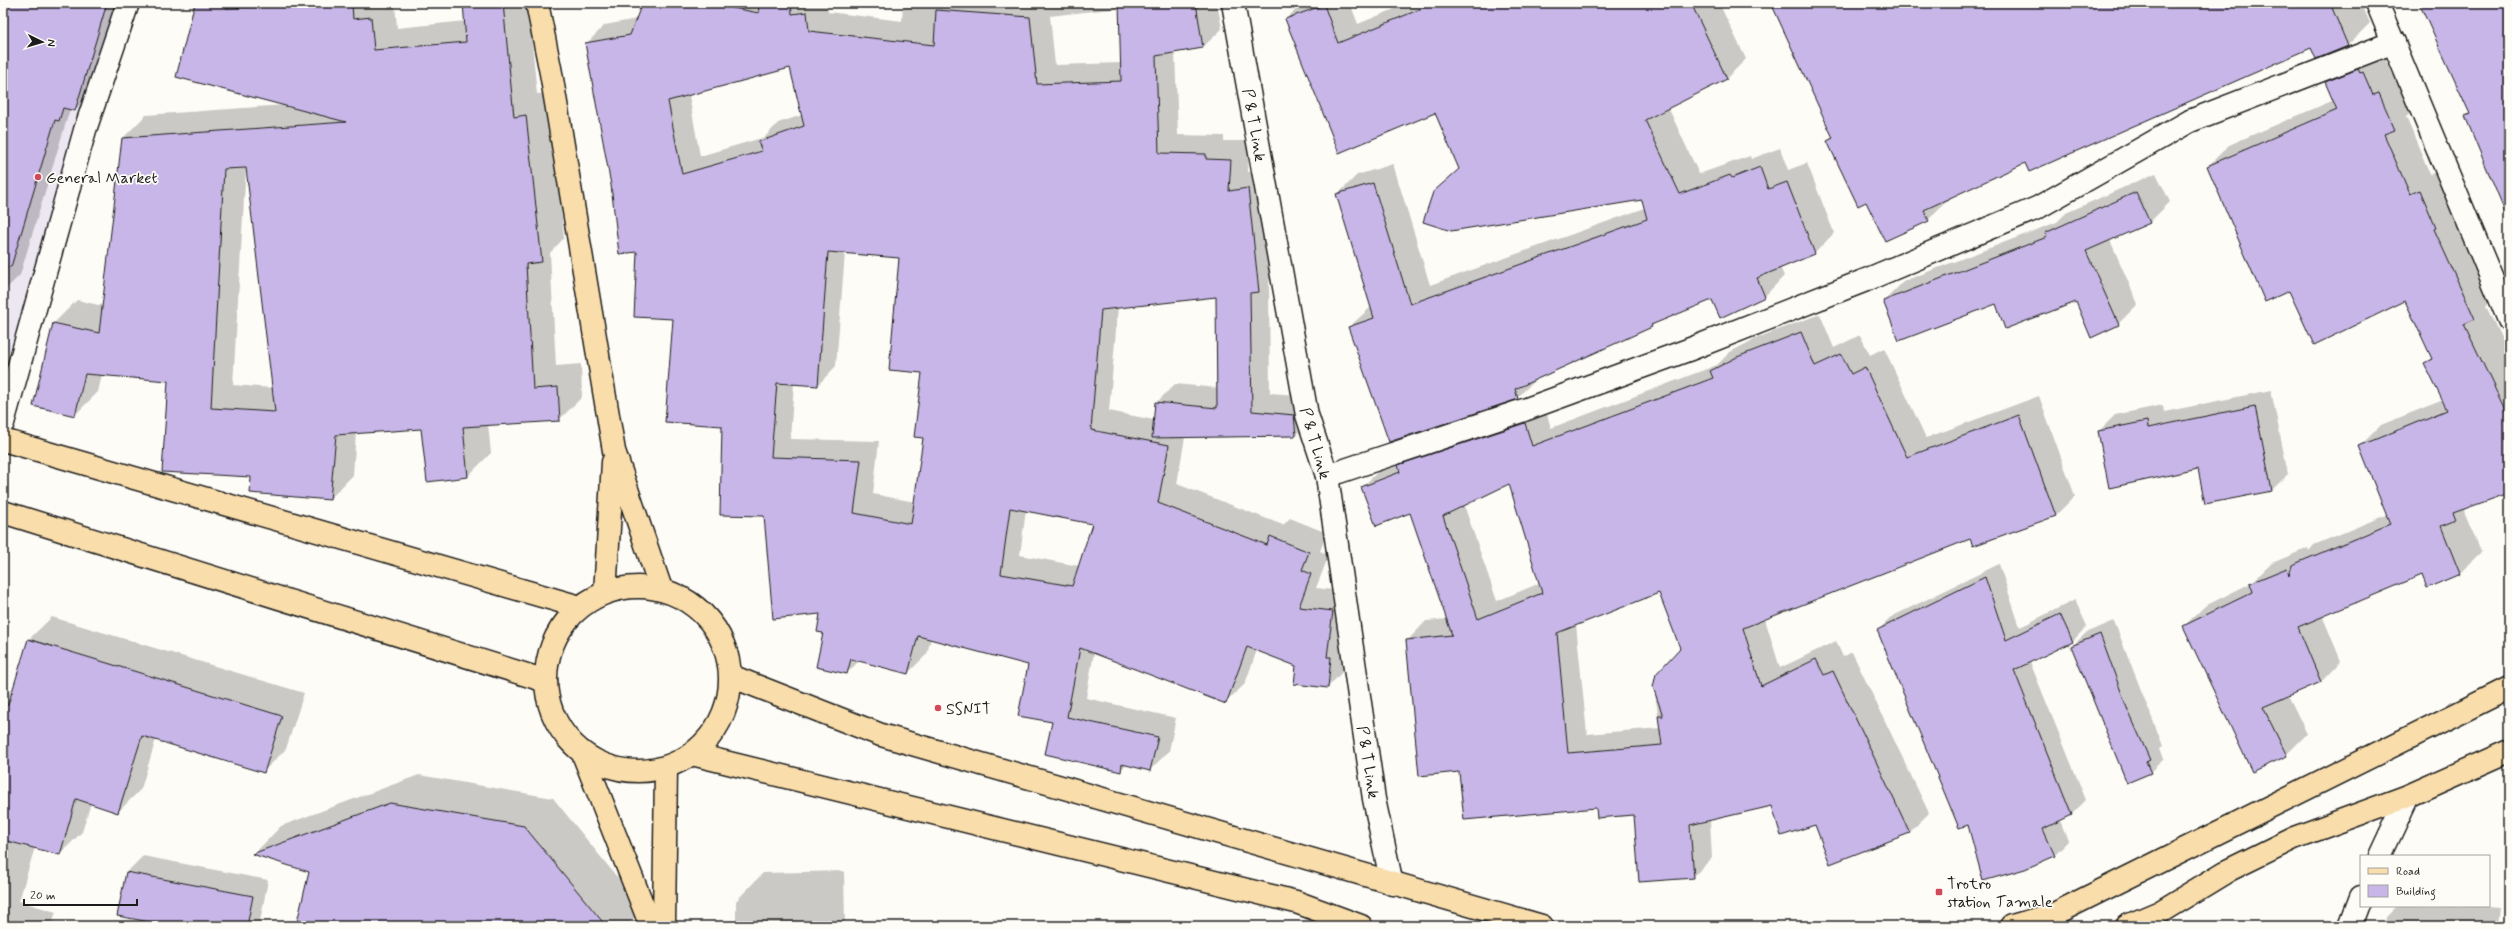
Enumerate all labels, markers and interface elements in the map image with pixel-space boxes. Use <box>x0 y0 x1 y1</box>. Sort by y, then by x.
north arrow <box>22 22 62 62</box>
text: N <box>44 39 58 47</box>
street label: P & T Link <box>1237 87 1270 163</box>
place label: General Market <box>46 168 157 189</box>
marker: General Market <box>33 172 43 182</box>
street label: P & T Link <box>1294 405 1335 482</box>
place label: SSNIT <box>946 699 991 720</box>
marker: SSNIT <box>933 703 943 713</box>
street label: P & T Link <box>1351 724 1384 800</box>
legend <box>2360 855 2490 907</box>
text: Road <box>2396 864 2420 880</box>
place label: Trotro station Tamale <box>1947 874 2053 913</box>
scale bar <box>24 881 137 907</box>
text: Building <box>2396 884 2436 901</box>
marker: Trotro station Tamale <box>1934 887 1944 897</box>
text: 20 m <box>30 888 56 904</box>

